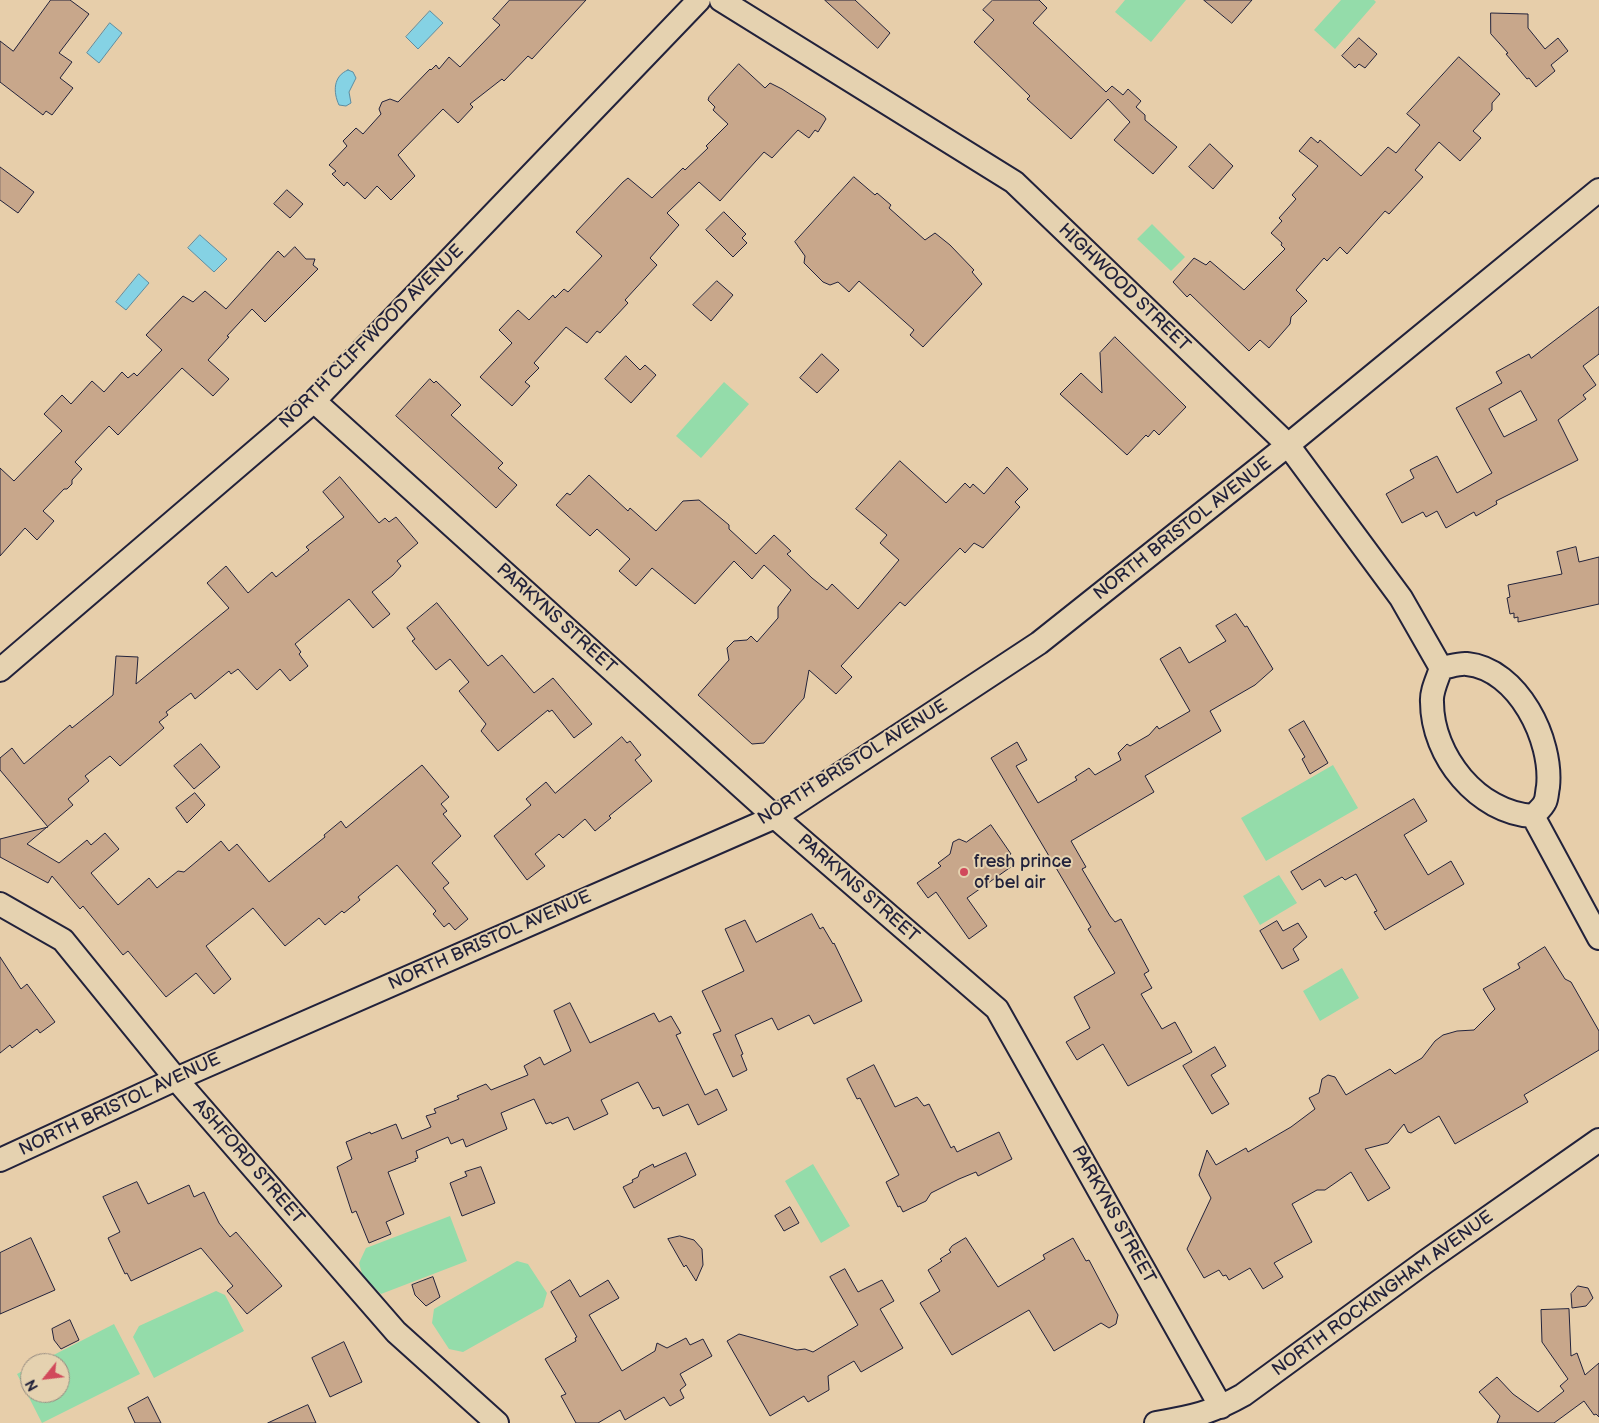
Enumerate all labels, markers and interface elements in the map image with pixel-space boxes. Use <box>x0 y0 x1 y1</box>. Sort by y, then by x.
street label: HIGHWOOD STREET <box>1053 219 1195 357</box>
street label: NORTH CLIFFWOOD AVENUE <box>275 240 469 434</box>
street label: NORTH BRISTOL AVENUE <box>1090 453 1276 605</box>
street label: PARKYNS STREET <box>492 559 620 679</box>
street label: NORTH BRISTOL AVENUE <box>754 696 952 830</box>
street label: PARKYNS STREET <box>793 830 923 948</box>
place label: fresh prince of bel air <box>974 851 1072 894</box>
marker: fresh prince of bel air <box>958 866 970 878</box>
street label: NORTH BRISTOL AVENUE <box>385 886 595 996</box>
street label: NORTH BRISTOL AVENUE <box>16 1049 224 1161</box>
street label: ASHFORD STREET <box>188 1095 308 1229</box>
street label: PARKYNS STREET <box>1066 1142 1160 1288</box>
street label: NORTH ROCKINGHAM AVENUE <box>1268 1207 1498 1381</box>
north arrow <box>20 1353 70 1403</box>
text: N <box>22 1376 42 1394</box>

